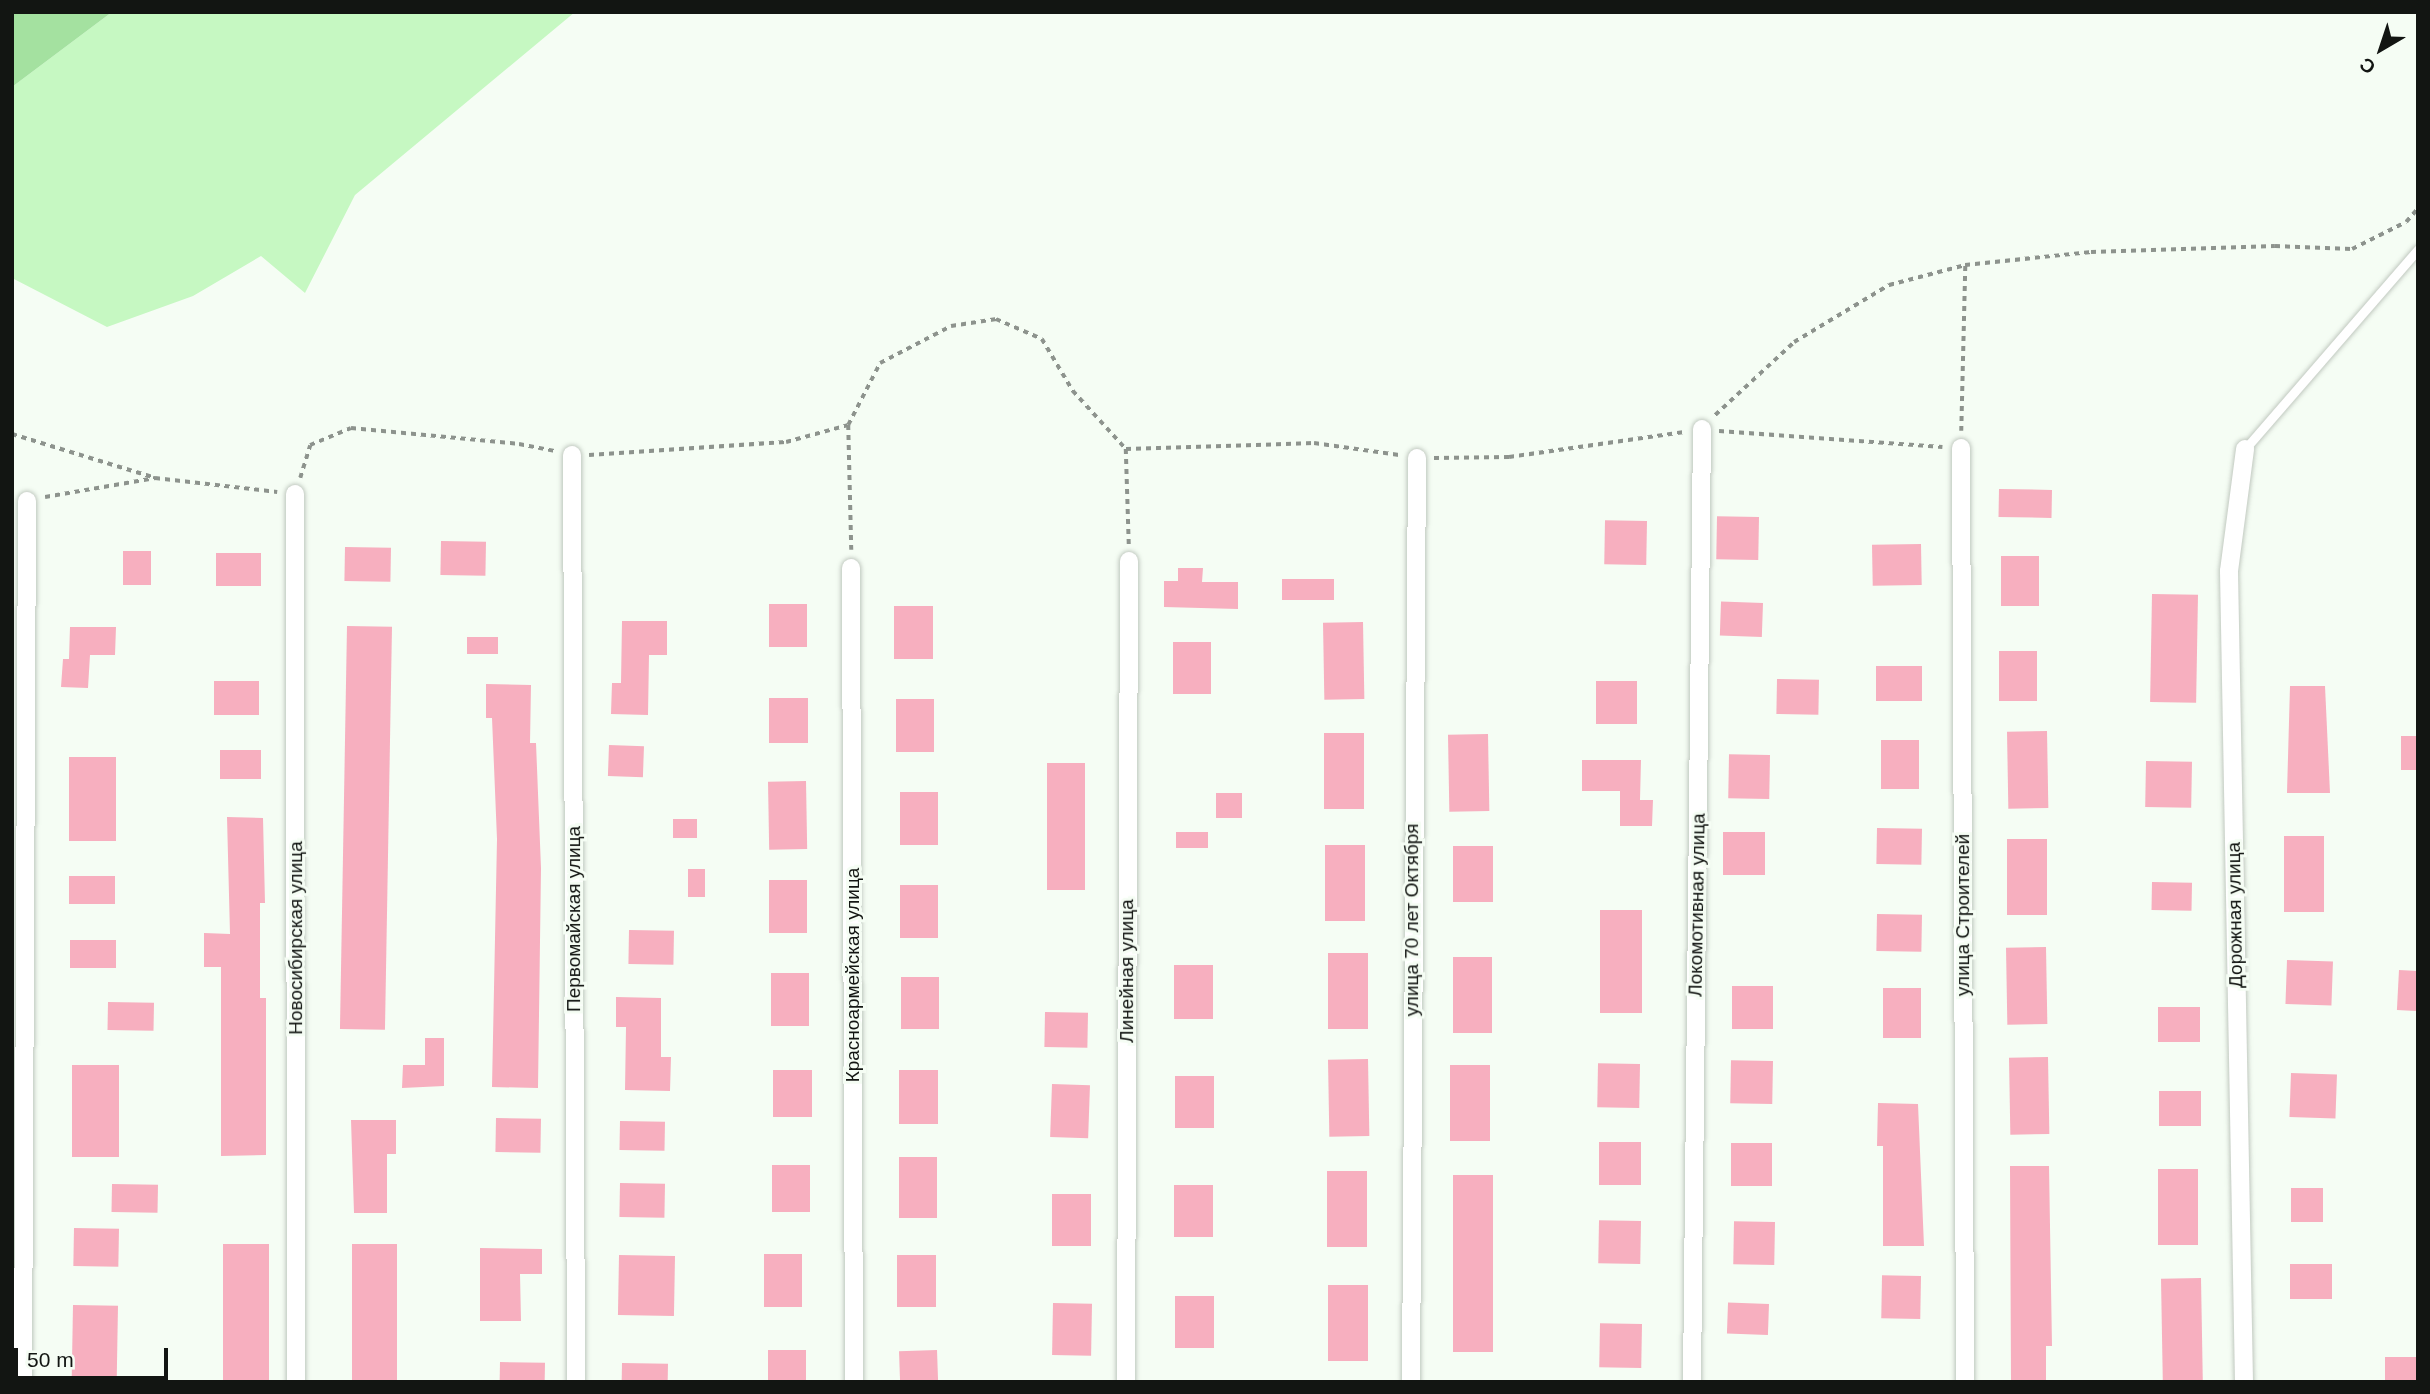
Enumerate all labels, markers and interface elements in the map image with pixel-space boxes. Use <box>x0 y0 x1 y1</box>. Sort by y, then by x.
north arrow <box>2346 14 2416 84</box>
text: С <box>2356 53 2379 78</box>
street label: Локомотивная улица <box>1684 813 1710 997</box>
street label: улица 70 лет Октября <box>1401 824 1423 1016</box>
street label: Первомайская улица <box>563 826 585 1012</box>
street label: улица Строителей <box>1952 834 1974 996</box>
street label: Новосибирская улица <box>285 841 307 1035</box>
street label: Дорожная улица <box>2222 842 2248 988</box>
street label: Красноармейская улица <box>842 868 864 1082</box>
street label: Линейная улица <box>1116 899 1138 1043</box>
scale bar <box>18 1334 172 1378</box>
text: 50 m <box>27 1348 74 1371</box>

